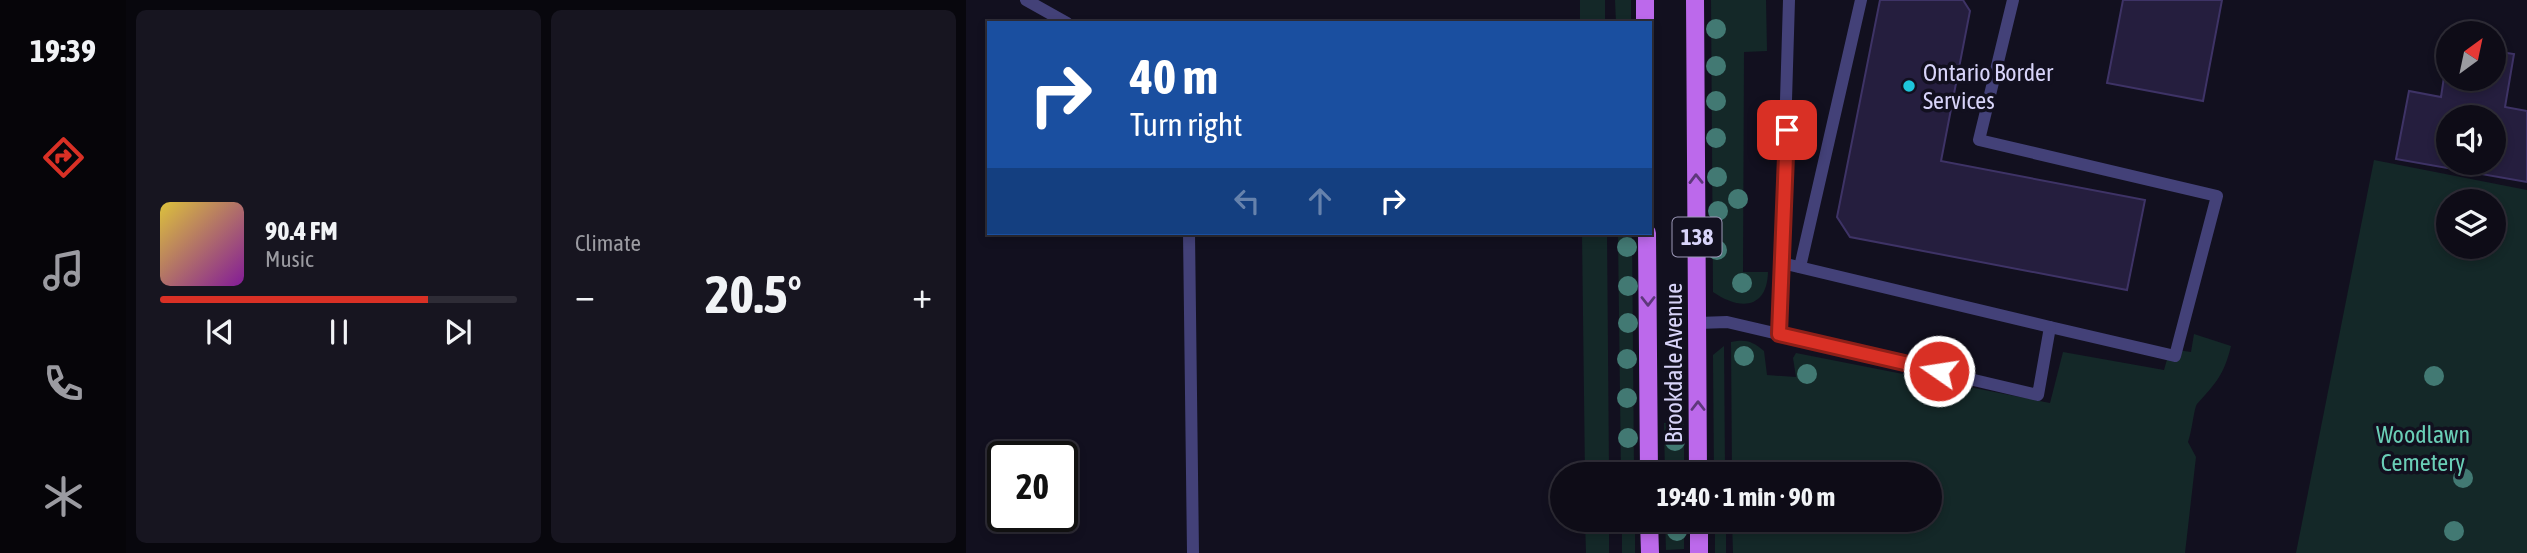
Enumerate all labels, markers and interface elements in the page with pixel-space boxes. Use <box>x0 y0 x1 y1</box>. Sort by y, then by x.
north arrow <box>2436 21 2506 91</box>
map controls <box>2436 21 2506 259</box>
text: 19:39 <box>30 32 96 69</box>
text: 40 m <box>1130 48 1218 104</box>
icon: right <box>1015 49 1106 140</box>
place label: Ontario Border Services <box>1923 59 2054 114</box>
marker: Ontario Border Services <box>1901 78 1917 94</box>
pin <box>1757 100 1817 160</box>
button: sound <box>2436 105 2506 175</box>
text: Turn right <box>1130 106 1243 143</box>
icon: arrive <box>1768 111 1806 149</box>
icon: directions <box>39 133 88 182</box>
one-way arrow <box>1688 173 1704 183</box>
icon: left <box>1228 182 1266 220</box>
icon: ahead <box>1301 182 1339 220</box>
icon: right <box>1374 182 1412 220</box>
button: layers <box>2436 189 2506 259</box>
text: 90.4 FM <box>265 216 338 246</box>
road number: 138 <box>1672 218 1722 256</box>
text: Climate <box>575 230 641 256</box>
icon: music <box>39 246 88 295</box>
text: Music <box>265 246 313 272</box>
text: 20.5° <box>705 264 802 324</box>
text: − <box>575 273 595 316</box>
text: + <box>912 273 932 316</box>
street label: Brookdale Avenue <box>1660 283 1687 443</box>
one-way arrow <box>1640 296 1655 307</box>
icon: previous <box>201 313 239 351</box>
icon: pause <box>320 313 358 351</box>
icon: next <box>439 313 477 351</box>
position arrow <box>1902 334 1976 408</box>
icon: phone <box>39 359 88 408</box>
one-way arrow <box>1690 400 1706 411</box>
park label: Woodlawn Cemetery <box>2376 421 2470 476</box>
speed limit sign: 20 <box>987 441 1078 532</box>
icon: climate <box>39 472 88 521</box>
text: 19:40 · 1 min · 90 m <box>1657 482 1835 512</box>

